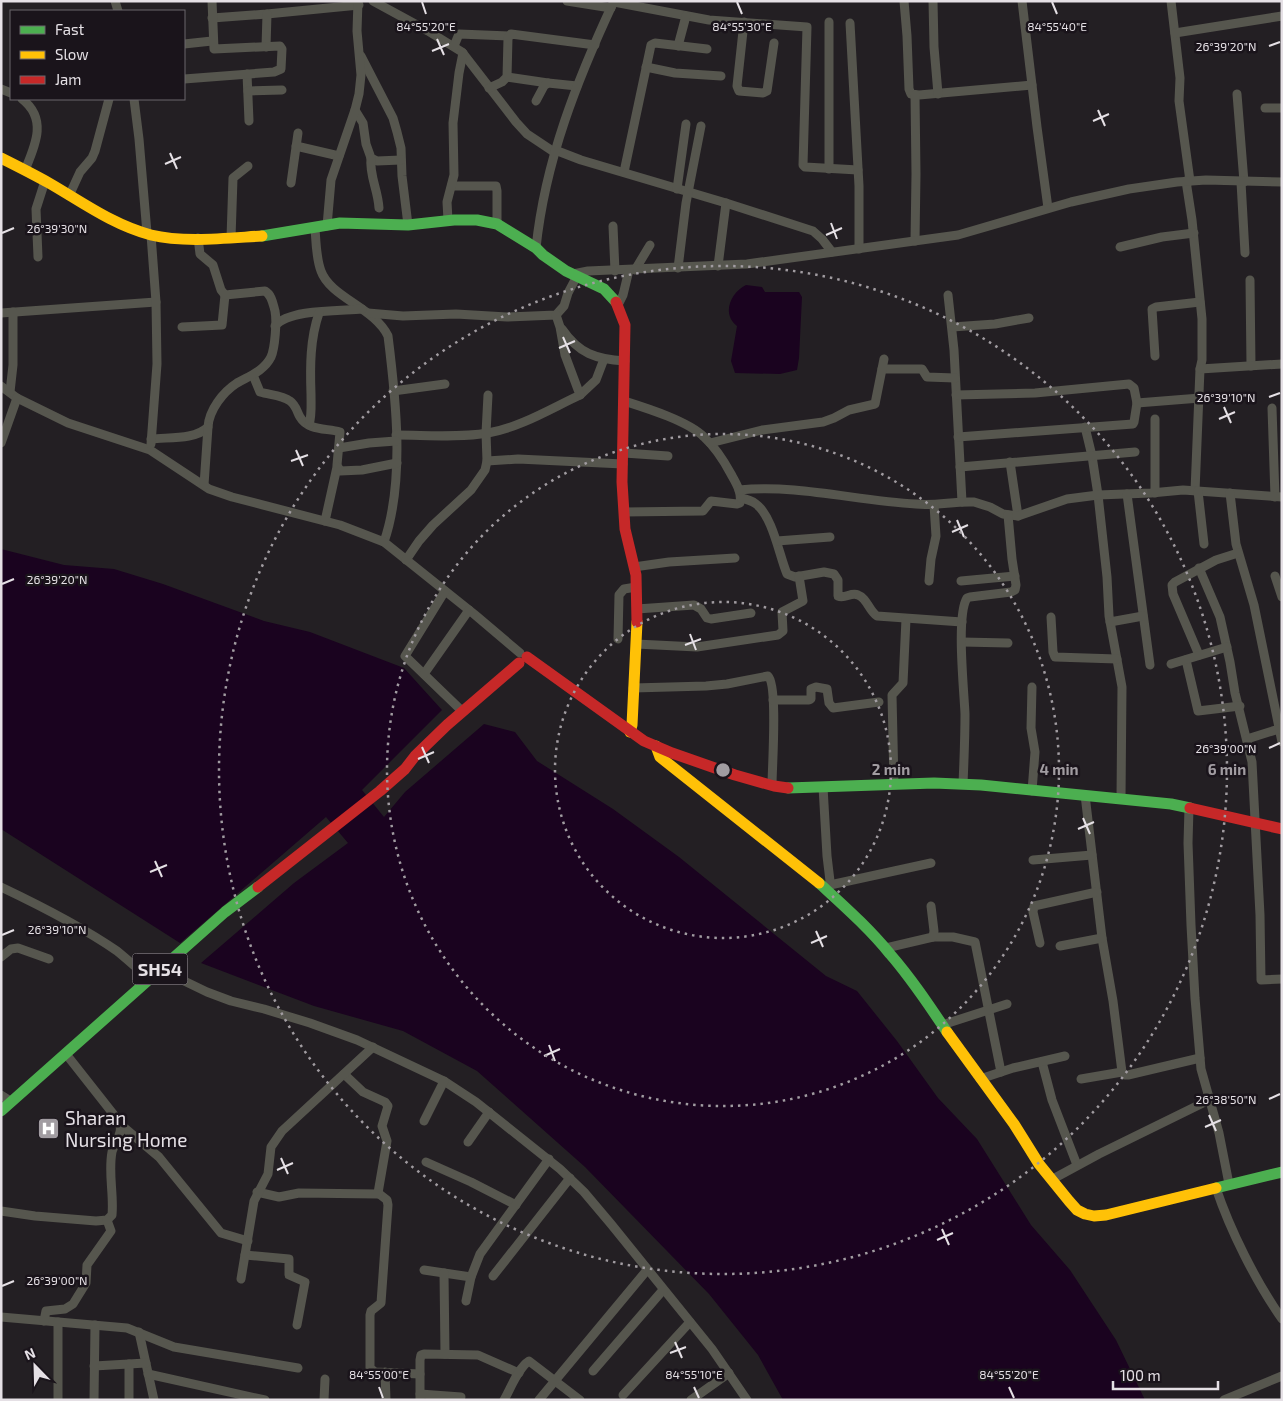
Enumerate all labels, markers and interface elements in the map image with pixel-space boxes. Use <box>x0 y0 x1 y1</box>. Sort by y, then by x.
legend <box>10 10 185 100</box>
text: 84°55'20"E <box>396 19 456 33</box>
text: 84°55'30"E <box>712 19 772 33</box>
text: 84°55'40"E <box>1027 19 1087 33</box>
text: Fast <box>55 20 85 38</box>
text: 26°39'20"N <box>1196 39 1256 53</box>
text: Slow <box>55 45 89 63</box>
text: Jam <box>55 70 81 88</box>
text: 26°39'30"N <box>27 221 87 235</box>
text: 26°39'10"N <box>1197 390 1255 404</box>
text: 26°39'20"N <box>27 572 87 586</box>
text: 26°39'00"N <box>1195 741 1257 755</box>
text: 2 min <box>872 760 910 778</box>
text: 4 min <box>1039 760 1079 778</box>
text: 6 min <box>1208 760 1246 778</box>
centre of rings <box>714 761 732 779</box>
text: 26°39'10"N <box>28 922 86 936</box>
road number: SH54 <box>132 954 188 984</box>
text: 26°38'50"N <box>1196 1092 1256 1106</box>
place label: Sharan Nursing Home <box>65 1106 187 1151</box>
hospital icon: Sharan Nursing Home <box>37 1116 61 1140</box>
text: 26°39'00"N <box>26 1273 88 1287</box>
north arrow <box>10 1341 60 1391</box>
text: N <box>22 1344 38 1363</box>
scale bar <box>1113 1358 1218 1390</box>
text: 100 m <box>1120 1366 1161 1384</box>
text: 84°55'00"E <box>349 1367 409 1381</box>
text: 84°55'10"E <box>665 1367 723 1381</box>
text: 84°55'20"E <box>979 1367 1039 1381</box>

